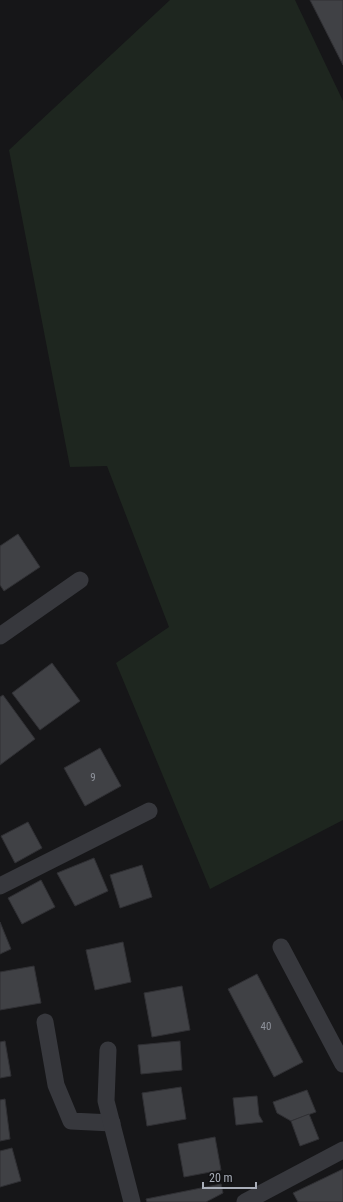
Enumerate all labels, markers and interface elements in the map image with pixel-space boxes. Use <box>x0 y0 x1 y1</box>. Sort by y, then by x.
house number: 9 <box>90 771 96 784</box>
house number: 40 <box>261 1020 271 1033</box>
scale bar <box>203 1164 256 1190</box>
text: 20 m <box>209 1171 233 1185</box>

